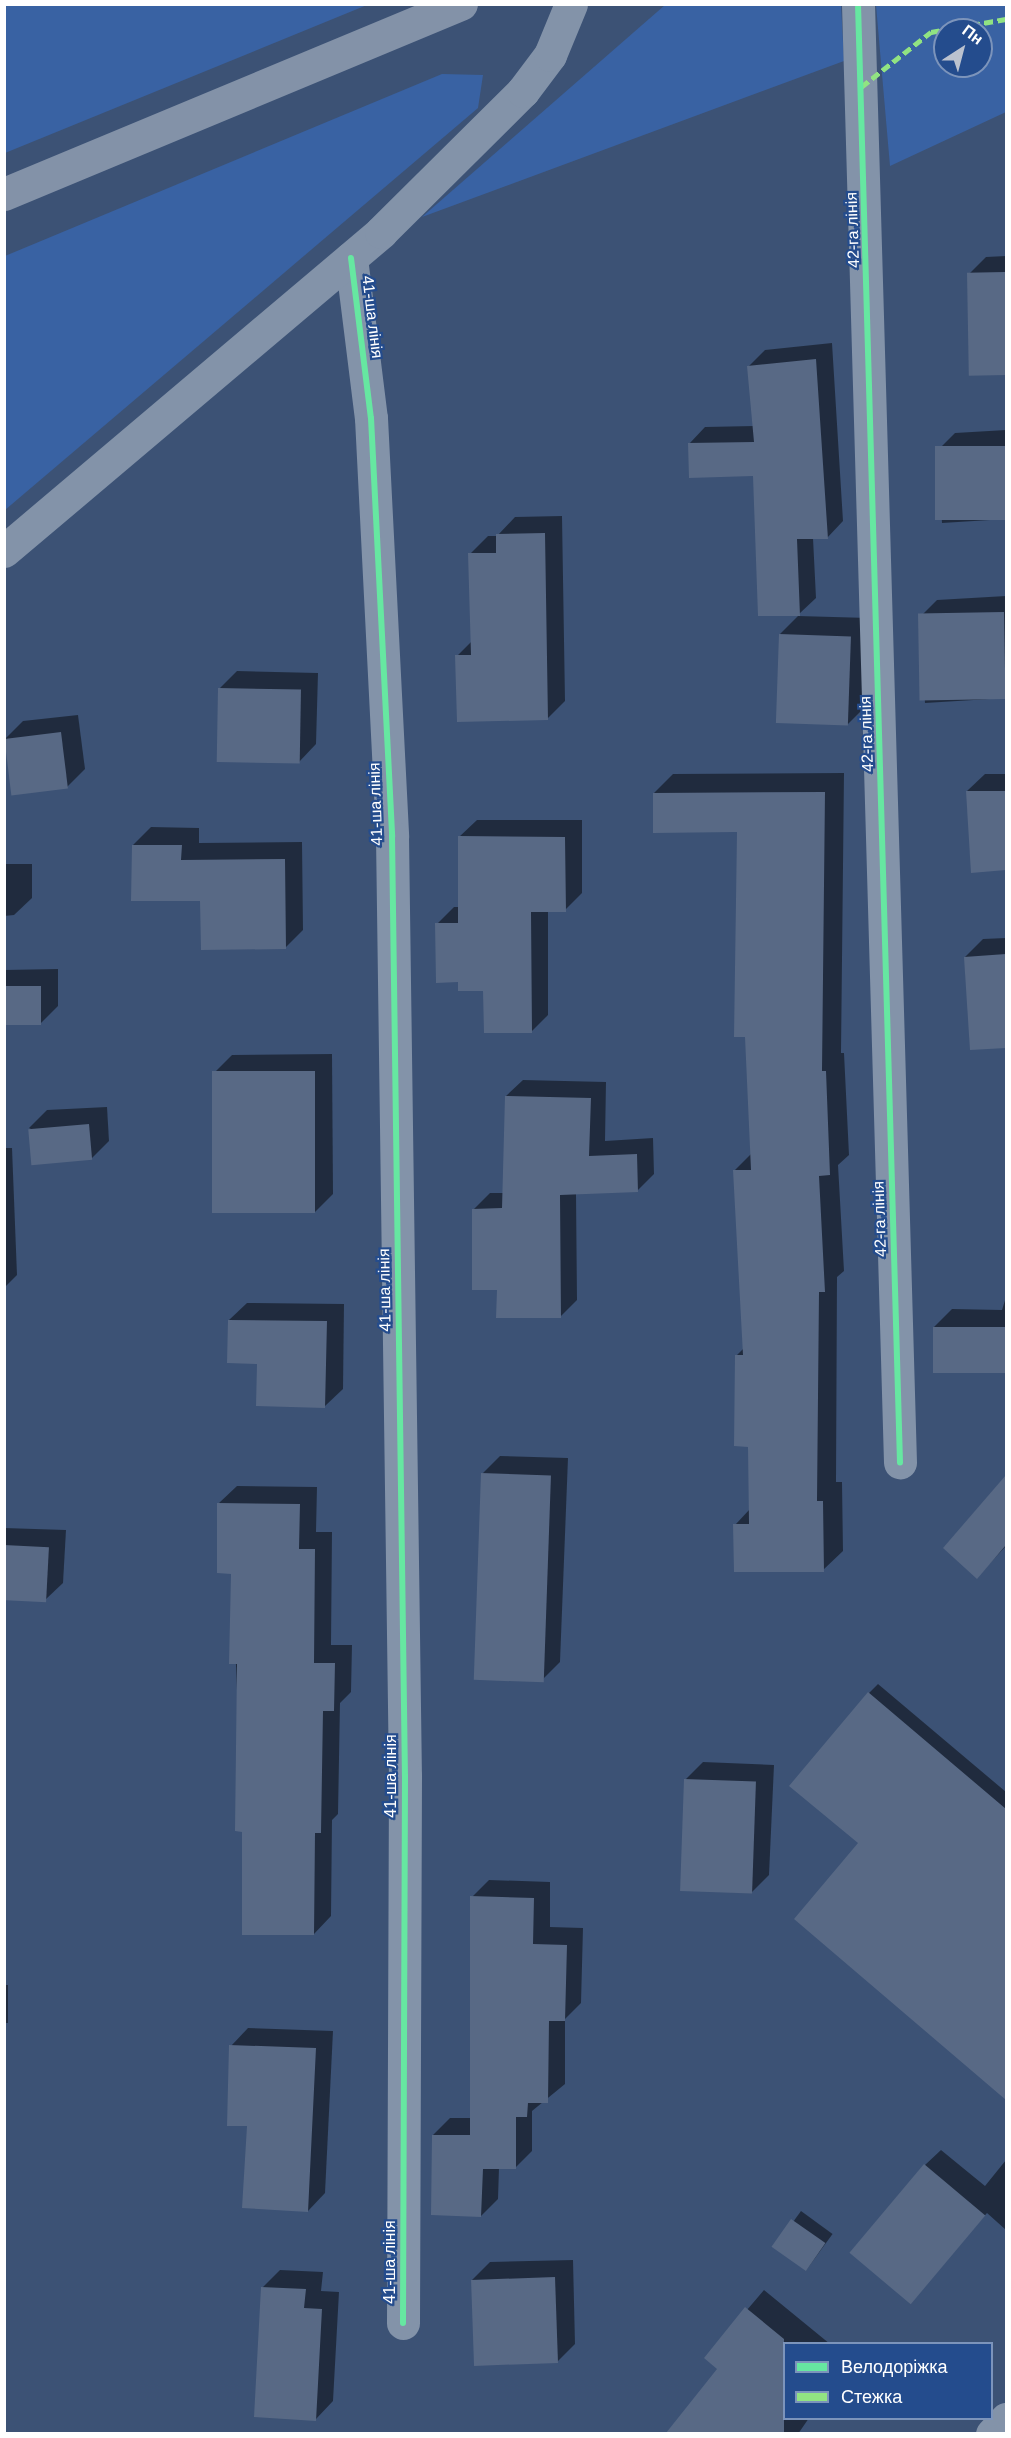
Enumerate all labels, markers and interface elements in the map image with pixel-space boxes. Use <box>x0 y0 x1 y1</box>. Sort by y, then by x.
north arrow <box>933 18 993 78</box>
text: Пн <box>959 22 986 48</box>
street label: 42-га лінія <box>842 192 864 268</box>
street label: 41-ша лінія <box>357 275 387 359</box>
street label: 42-га лінія <box>856 696 878 772</box>
street label: 41-ша лінія <box>365 762 387 846</box>
street label: 42-га лінія <box>869 1181 891 1257</box>
street label: 41-ша лінія <box>375 1248 395 1332</box>
street label: 41-ша лінія <box>381 1734 401 1818</box>
street label: 41-ша лінія <box>380 2220 400 2304</box>
legend <box>783 2342 993 2420</box>
text: Велодоріжка <box>841 2357 948 2377</box>
text: Стежка <box>841 2387 902 2407</box>

